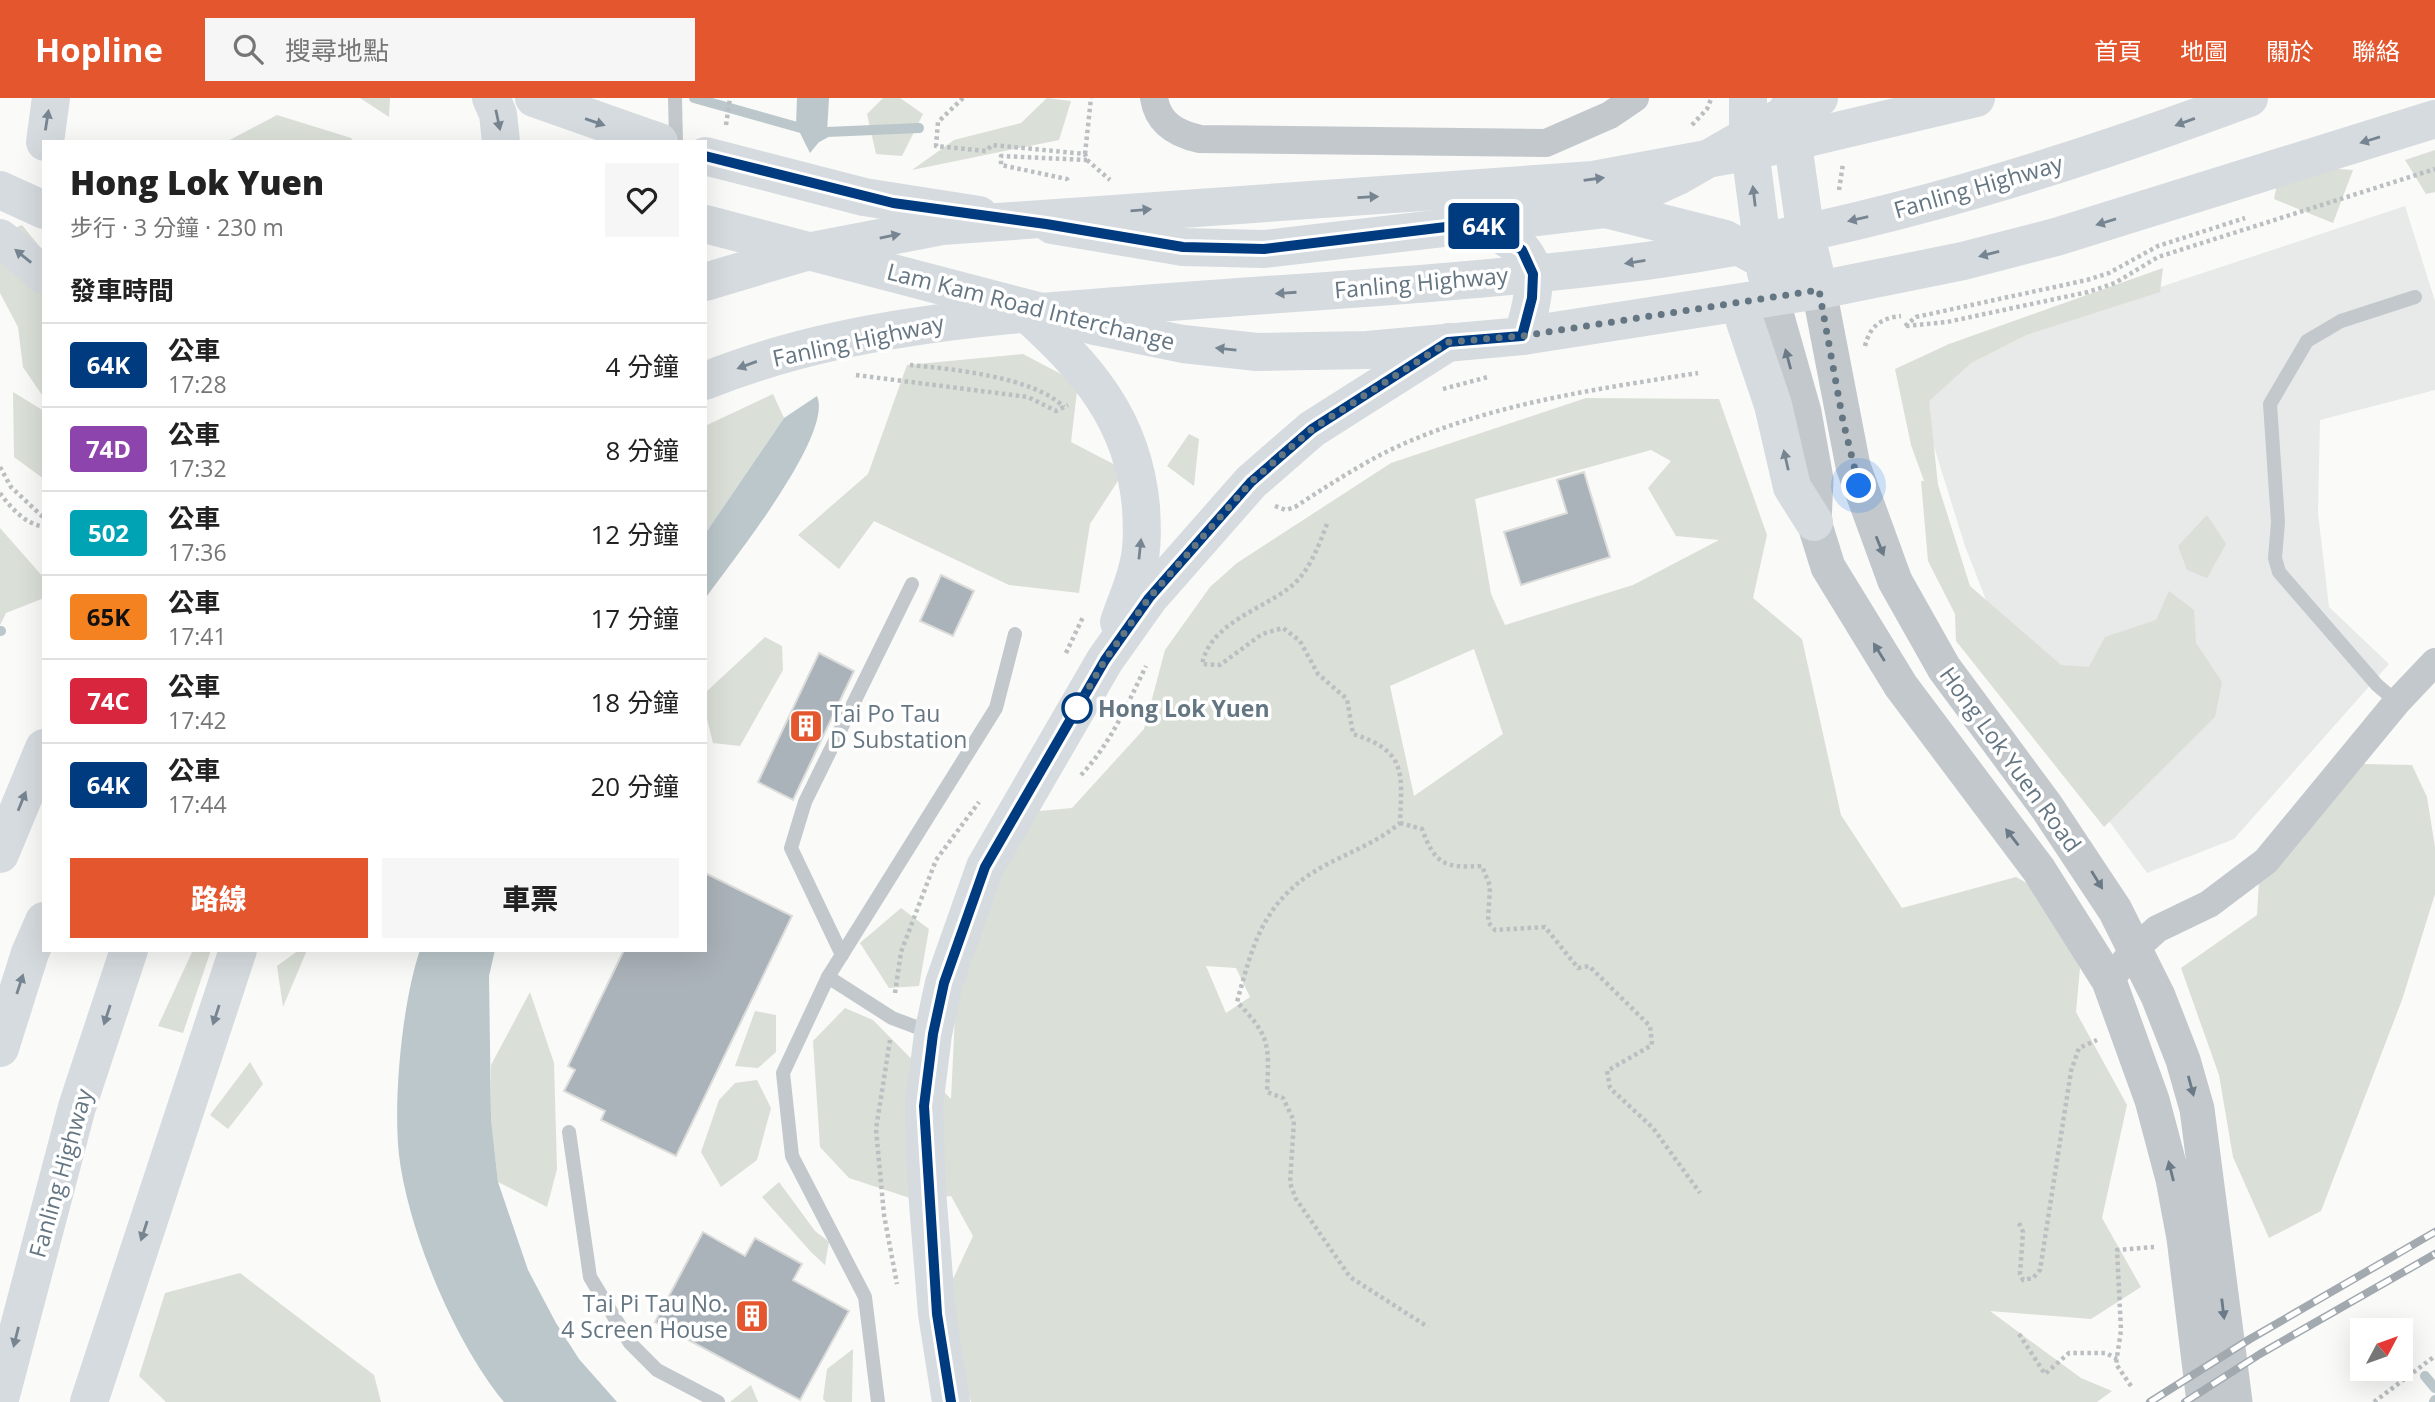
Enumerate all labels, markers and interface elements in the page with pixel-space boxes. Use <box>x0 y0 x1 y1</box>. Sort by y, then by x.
search box <box>205 18 695 81</box>
text: Hopline <box>35 27 163 72</box>
icon: search <box>229 30 267 68</box>
text: 搜尋地點 <box>285 32 389 68</box>
text: 首頁 <box>2094 34 2142 67</box>
text: 地圖 <box>2180 34 2228 67</box>
text: 關於 <box>2266 34 2314 67</box>
text: 聯絡 <box>2352 34 2400 67</box>
one-way arrow <box>42 109 53 131</box>
one-way arrow <box>492 109 503 131</box>
one-way arrow <box>2174 116 2195 127</box>
one-way arrow <box>585 117 606 128</box>
one-way arrow <box>2359 135 2380 145</box>
street label: Fanling Highway <box>1890 146 2067 225</box>
text: Hong Lok Yuen <box>70 160 324 205</box>
button: heart <box>605 163 679 237</box>
one-way arrow <box>1584 173 1606 184</box>
one-way arrow <box>1749 185 1760 207</box>
one-way arrow <box>1357 191 1379 202</box>
line badge: 64K <box>1444 203 1524 249</box>
one-way arrow <box>1130 204 1152 215</box>
text: 64K <box>1462 209 1506 242</box>
text: 步行 · 3 分鐘 · 230 m <box>70 211 284 243</box>
one-way arrow <box>1847 214 1869 225</box>
one-way arrow <box>2095 217 2116 227</box>
one-way arrow <box>879 231 901 242</box>
one-way arrow <box>14 249 31 264</box>
one-way arrow <box>1978 249 2000 260</box>
street label: Lam Kam Road Interchange <box>884 255 1178 357</box>
one-way arrow <box>1624 257 1646 268</box>
street label: Fanling Highway <box>1333 258 1510 306</box>
text: 發車時間 <box>70 272 174 308</box>
one-way arrow <box>1275 288 1297 299</box>
street label: Fanling Highway <box>769 306 947 374</box>
text: 公車 <box>168 332 220 368</box>
one-way arrow <box>1214 343 1236 354</box>
text: 64K <box>87 348 130 381</box>
text: 4 分鐘 <box>605 348 679 384</box>
one-way arrow <box>1782 348 1793 370</box>
one-way arrow <box>736 359 757 370</box>
text: 17:28 <box>168 368 227 400</box>
text: 公車 <box>168 416 220 452</box>
text: 74D <box>86 432 131 465</box>
text: 8 分鐘 <box>605 432 679 468</box>
one-way arrow <box>1780 449 1791 471</box>
text: 17:32 <box>168 452 227 484</box>
your location <box>1841 468 1876 503</box>
text: 公車 <box>168 500 220 536</box>
text: 502 <box>88 516 129 549</box>
text: 12 分鐘 <box>591 516 679 552</box>
text: 17:36 <box>168 536 227 568</box>
one-way arrow <box>1875 536 1886 557</box>
one-way arrow <box>1135 538 1146 560</box>
text: 公車 <box>168 584 220 620</box>
text: 65K <box>87 600 130 633</box>
text: 17 分鐘 <box>591 600 679 636</box>
text: 17:41 <box>168 620 227 652</box>
one-way arrow <box>1873 642 1886 661</box>
street label: Hong Lok Yuen Road <box>1933 660 2089 858</box>
text: 公車 <box>168 668 220 704</box>
text: 74C <box>87 684 130 717</box>
text: 18 分鐘 <box>591 684 679 720</box>
place label: Hong Lok Yuen <box>1098 692 1270 724</box>
marker: Hong Lok Yuen <box>1062 693 1092 723</box>
place label: Tai Po Tau D Substation <box>830 697 967 755</box>
text: 17:42 <box>168 704 227 736</box>
building icon: Tai Po Tau D Substation <box>787 707 825 745</box>
text: 公車 <box>168 752 220 788</box>
text: 64K <box>87 768 130 801</box>
text: 20 分鐘 <box>591 768 679 804</box>
text: 17:44 <box>168 788 227 820</box>
one-way arrow <box>16 790 27 811</box>
one-way arrow <box>2005 828 2020 845</box>
button: 路線 <box>70 858 368 938</box>
button: 車票 <box>382 858 679 938</box>
one-way arrow <box>2090 870 2103 890</box>
one-way arrow <box>16 973 26 994</box>
one-way arrow <box>101 1004 112 1025</box>
one-way arrow <box>210 1005 221 1026</box>
one-way arrow <box>2186 1075 2197 1097</box>
street label: Fanling Highway <box>21 1084 100 1261</box>
one-way arrow <box>2165 1160 2176 1182</box>
one-way arrow <box>138 1220 149 1241</box>
place label: Tai Pi Tau No. 4 Screen House <box>561 1287 728 1345</box>
building icon: Tai Pi Tau No. 4 Screen House <box>733 1297 771 1335</box>
one-way arrow <box>2218 1298 2229 1320</box>
north arrow <box>2350 1318 2413 1381</box>
map controls <box>2350 1318 2413 1381</box>
one-way arrow <box>10 1326 21 1348</box>

